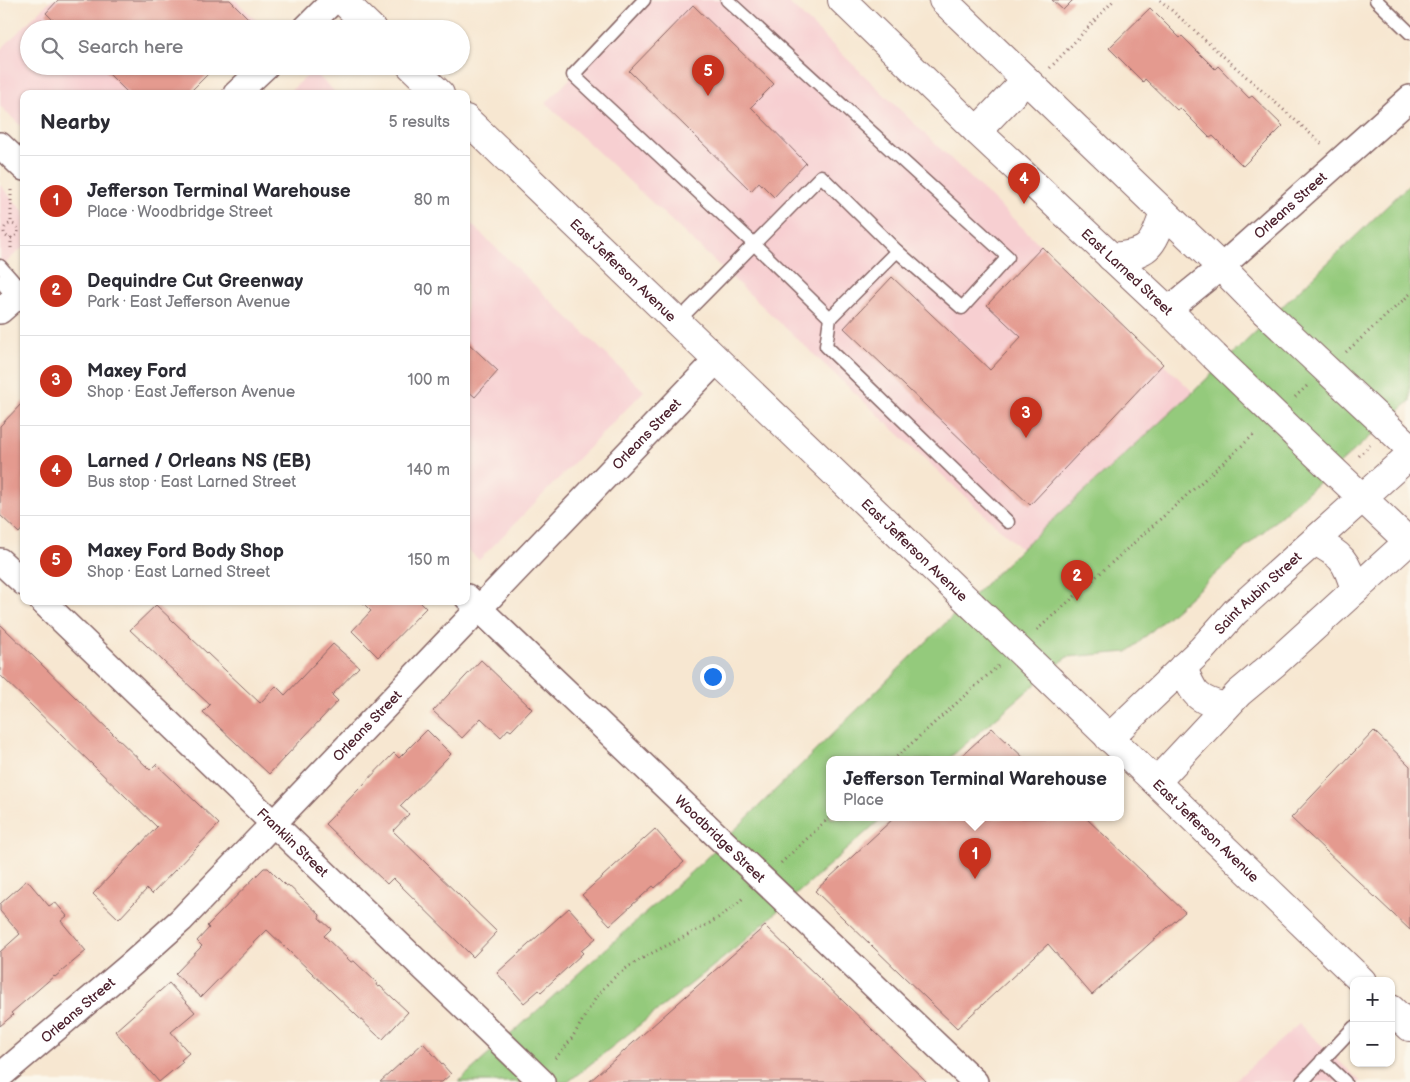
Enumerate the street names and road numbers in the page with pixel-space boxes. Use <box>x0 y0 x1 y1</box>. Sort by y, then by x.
street label: Orleans Street <box>1251 168 1331 243</box>
street label: East Jefferson Avenue <box>566 215 680 325</box>
street label: East Larned Street <box>1078 225 1177 319</box>
street label: Orleans Street <box>609 395 685 473</box>
street label: East Jefferson Avenue <box>858 495 971 605</box>
street label: Saint Aubin Street <box>1211 548 1306 638</box>
street label: Orleans Street <box>329 686 406 765</box>
street label: East Jefferson Avenue <box>1149 776 1262 886</box>
street label: Woodbridge Street <box>671 792 769 887</box>
street label: Franklin Street <box>253 805 332 881</box>
street label: Orleans Street <box>38 974 119 1047</box>

